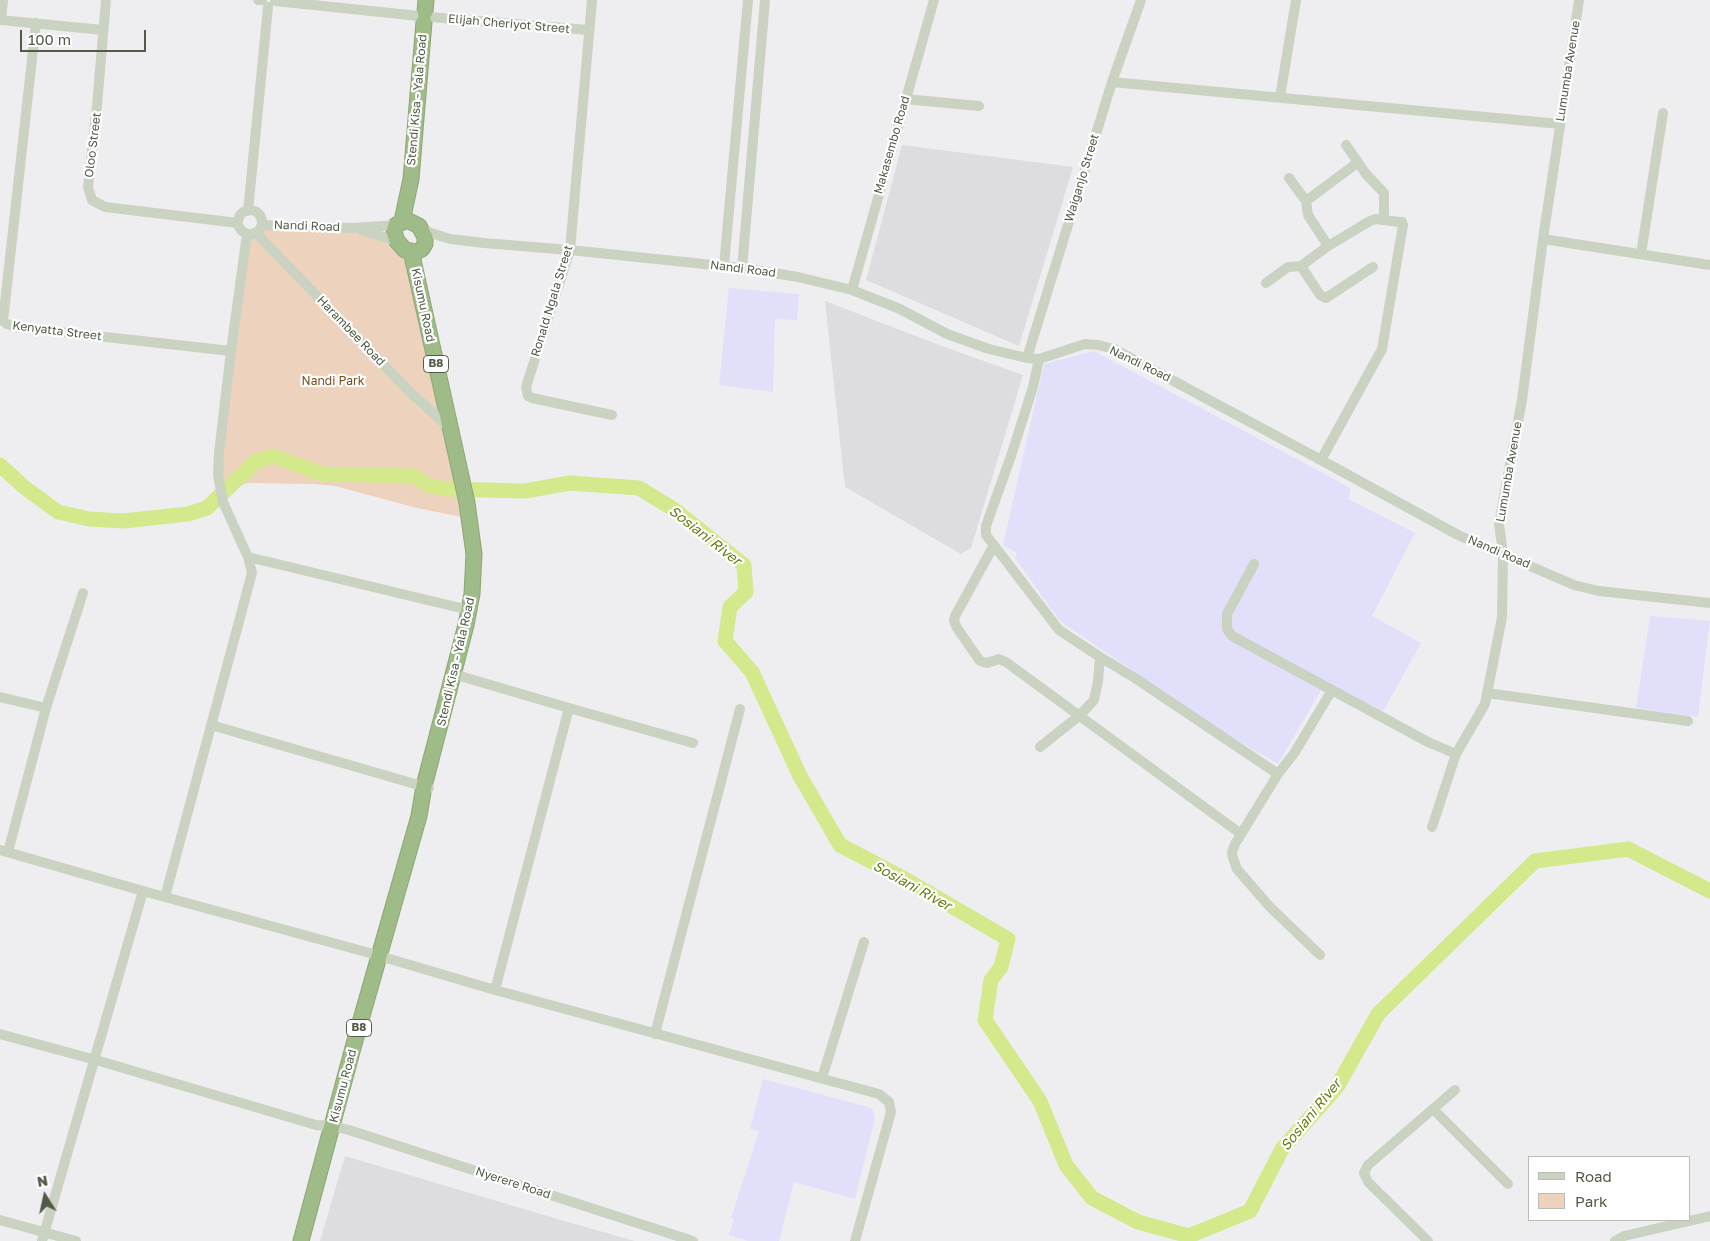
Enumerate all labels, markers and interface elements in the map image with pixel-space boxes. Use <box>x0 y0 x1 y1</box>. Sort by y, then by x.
street label: Elijah Cheriyot Street <box>448 12 570 36</box>
scale bar <box>22 20 149 52</box>
street label: Lumumba Avenue <box>1553 20 1583 122</box>
text: 100 m <box>28 30 71 48</box>
street label: Stendi Kisa - Yala Road <box>404 34 430 166</box>
street label: Makasembo Road <box>871 94 913 196</box>
street label: Oloo Street <box>82 112 104 178</box>
street label: Waiganjo Street <box>1062 132 1102 224</box>
street label: Nandi Road <box>274 218 340 234</box>
street label: Ronald Ngala Street <box>528 243 576 359</box>
street label: Nandi Road <box>709 258 777 280</box>
street label: Kisumu Road <box>408 267 438 343</box>
street label: Harambee Road <box>314 293 388 369</box>
street label: Kenyatta Street <box>11 318 103 344</box>
street label: Nandi Road <box>1107 343 1173 385</box>
road number: B8 <box>424 356 448 372</box>
park label: Nandi Park <box>302 374 364 388</box>
street label: Lumumba Avenue <box>1493 421 1525 523</box>
water label: Sosiani River <box>666 503 744 569</box>
street label: Nandi Road <box>1466 532 1532 572</box>
street label: Stendi Kisa - Yala Road <box>434 596 478 728</box>
water label: Sosiani River <box>870 858 954 914</box>
road number: B8 <box>346 1020 372 1036</box>
street label: Kisumu Road <box>326 1048 360 1124</box>
water label: Sosiani River <box>1277 1076 1345 1154</box>
legend <box>1528 1156 1690 1221</box>
street label: Nyerere Road <box>474 1164 552 1202</box>
text: Road <box>1575 1167 1612 1185</box>
north arrow <box>20 1171 70 1221</box>
text: N <box>36 1171 49 1190</box>
text: Park <box>1575 1192 1607 1210</box>

